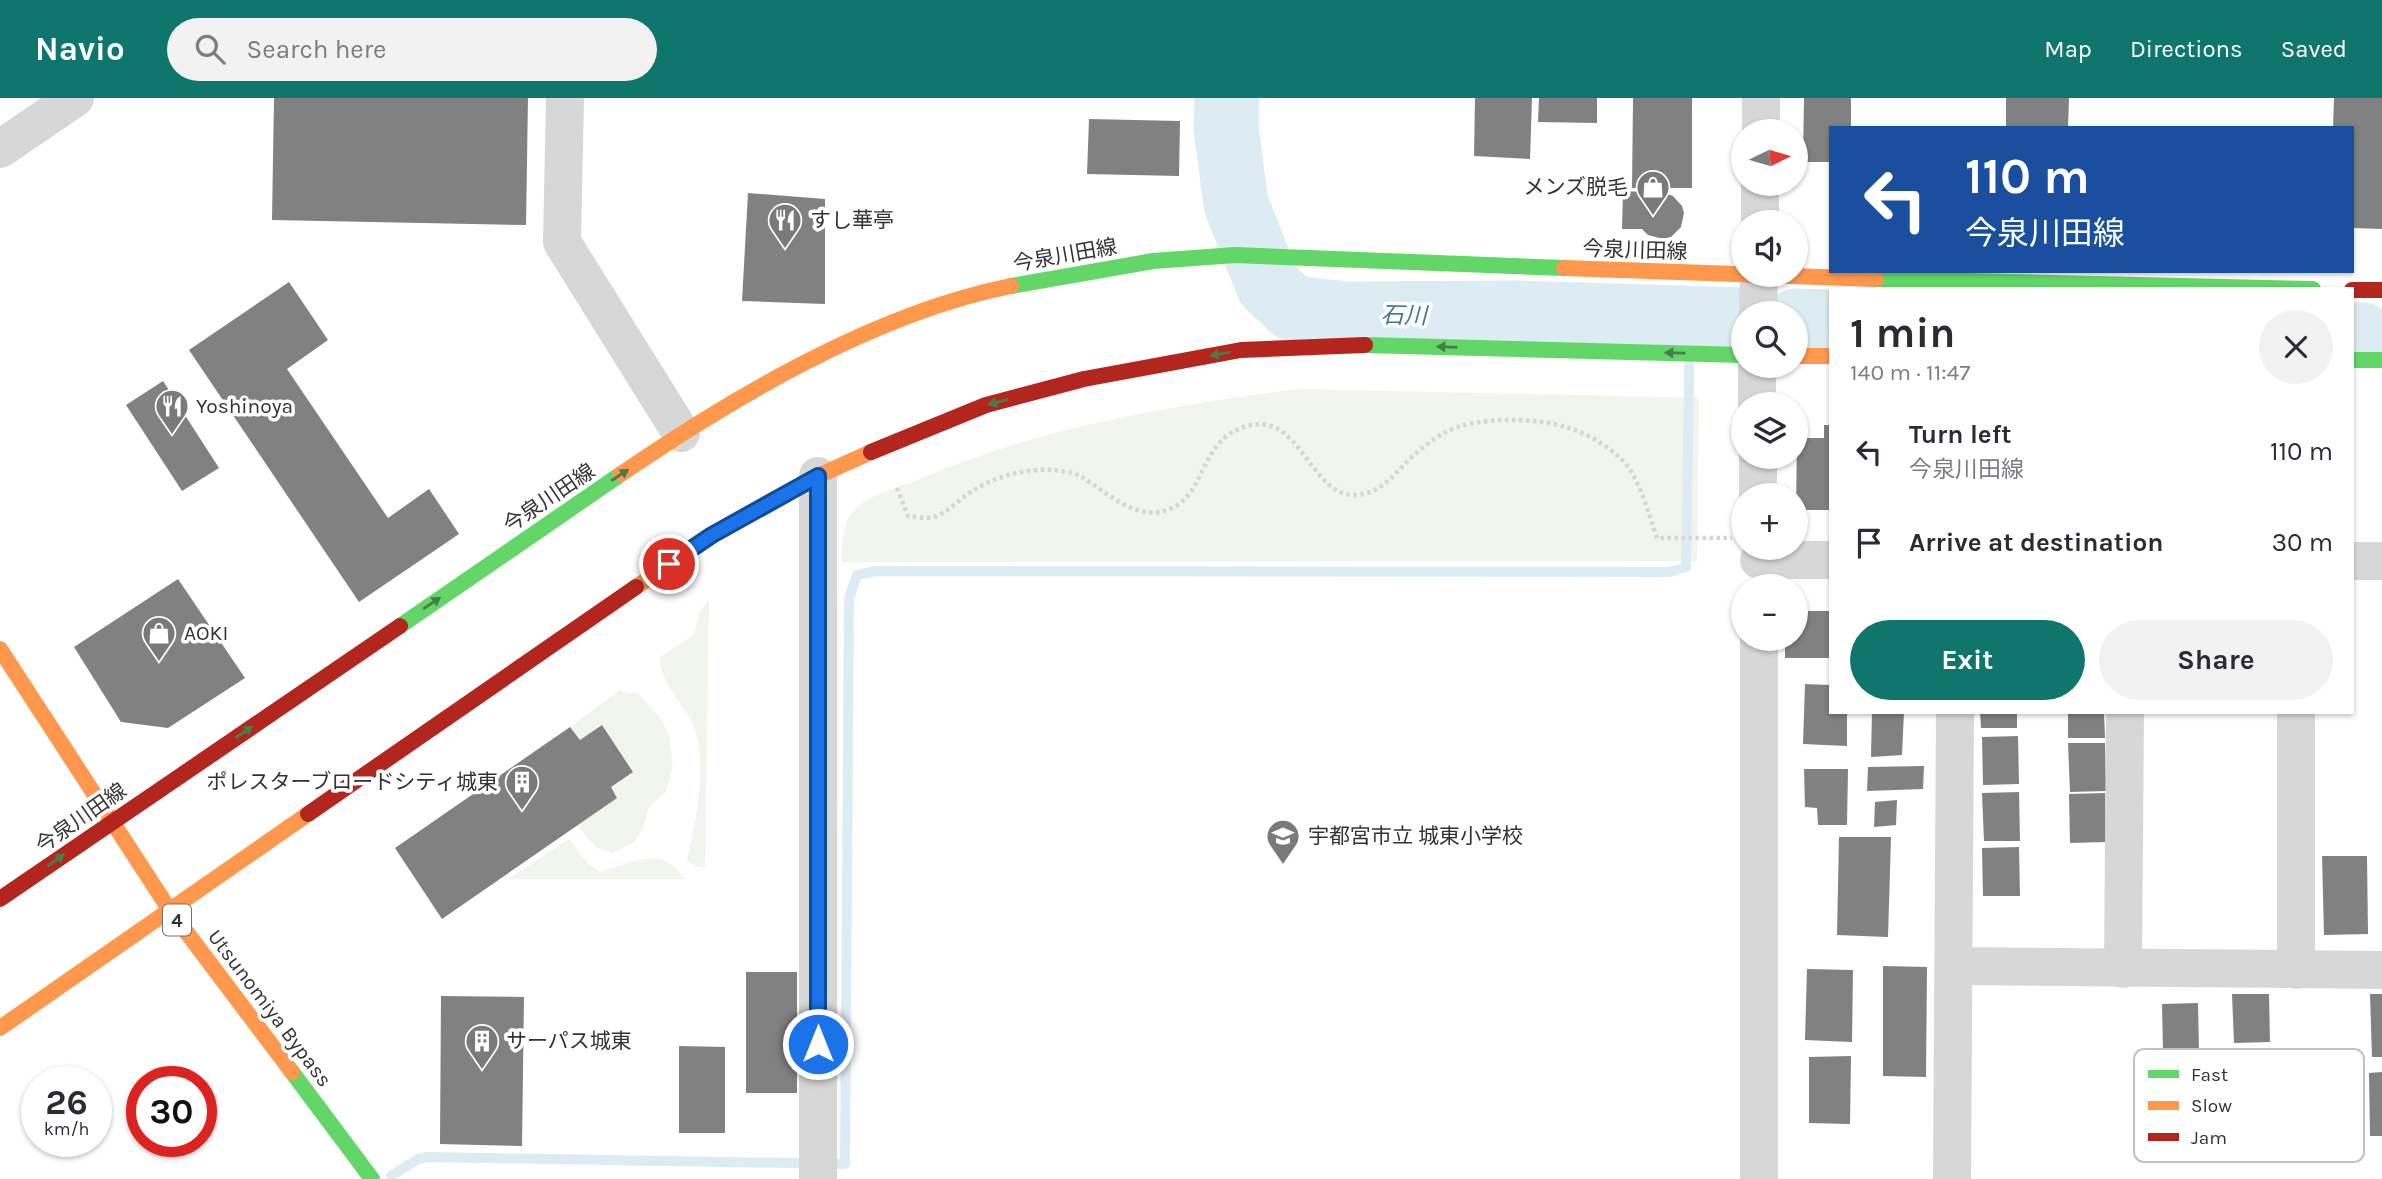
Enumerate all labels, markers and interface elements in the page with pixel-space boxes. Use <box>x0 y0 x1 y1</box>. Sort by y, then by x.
search box <box>167 18 657 81</box>
text: Navio <box>35 30 125 68</box>
icon: search <box>191 30 229 68</box>
text: Search here <box>247 34 386 65</box>
text: Map <box>2044 35 2092 63</box>
text: Directions <box>2130 35 2243 63</box>
text: Saved <box>2281 35 2347 63</box>
north arrow <box>1731 119 1808 196</box>
map controls <box>1731 119 1808 651</box>
text: 110 m <box>1965 148 2090 205</box>
icon: left <box>1850 154 1941 245</box>
shop icon: メンズ脱毛 <box>1634 168 1672 217</box>
place label: メンズ脱毛 <box>1523 175 1628 199</box>
restaurant icon: すし華亭 <box>766 201 804 250</box>
place label: すし華亭 <box>810 208 894 232</box>
button: sound <box>1731 210 1808 287</box>
text: 今泉川田線 <box>1965 215 2125 252</box>
street label: 今泉川田線 <box>1011 234 1119 276</box>
street label: 今泉川田線 <box>1582 236 1688 264</box>
button: search <box>1731 301 1808 378</box>
water label: 石川 <box>1381 302 1430 329</box>
text: 1 min <box>1850 308 1955 358</box>
button: close <box>2259 310 2333 384</box>
one-way arrow <box>1436 342 1458 353</box>
one-way arrow <box>1664 348 1686 359</box>
one-way arrow <box>1209 349 1231 360</box>
text: 140 m · 11:47 <box>1850 359 1970 386</box>
restaurant icon: Yoshinoya <box>153 387 191 436</box>
button: layers <box>1731 392 1808 469</box>
place label: Yoshinoya <box>196 394 293 418</box>
one-way arrow <box>987 397 1009 408</box>
text: Turn left <box>1909 419 2011 450</box>
icon: left <box>1850 433 1888 471</box>
text: 110 m <box>2270 436 2333 467</box>
text: 今泉川田線 <box>1909 456 2024 483</box>
street label: 今泉川田線 <box>499 459 599 537</box>
one-way arrow <box>610 469 629 482</box>
button: + <box>1731 483 1808 560</box>
icon: arrive <box>1850 524 1888 562</box>
text: Arrive at destination <box>1909 527 2163 558</box>
text: 30 m <box>2272 527 2333 558</box>
pin <box>639 534 699 594</box>
icon: arrive <box>650 545 688 583</box>
button: − <box>1731 574 1808 651</box>
one-way arrow <box>423 596 441 610</box>
shop icon: AOKI <box>140 614 178 663</box>
button: Exit <box>1850 620 2085 700</box>
button: Share <box>2099 620 2333 700</box>
place label: AOKI <box>184 621 228 645</box>
one-way arrow <box>235 725 253 739</box>
building icon: ポレスターブロードシティ城東 <box>503 763 541 812</box>
place label: ポレスターブロードシティ城東 <box>207 770 498 794</box>
street label: 今泉川田線 <box>31 778 131 858</box>
school or university icon: 宇都宮市立 城東小学校 <box>1264 817 1302 866</box>
place label: 宇都宮市立 城東小学校 <box>1308 824 1523 848</box>
one-way arrow <box>47 853 65 867</box>
road number: 4 <box>163 904 191 936</box>
street label: Utsunomiya Bypass <box>203 925 337 1091</box>
position arrow <box>781 1007 855 1081</box>
building icon: サーパス城東 <box>463 1022 501 1071</box>
place label: サーパス城東 <box>506 1029 632 1053</box>
legend <box>2134 1049 2364 1162</box>
text: Fast <box>2191 1064 2228 1086</box>
speed limit sign: 30 <box>126 1066 217 1157</box>
text: 26 <box>45 1082 88 1123</box>
text: Slow <box>2191 1095 2232 1117</box>
text: km/h <box>44 1118 89 1140</box>
text: Jam <box>2191 1127 2227 1149</box>

